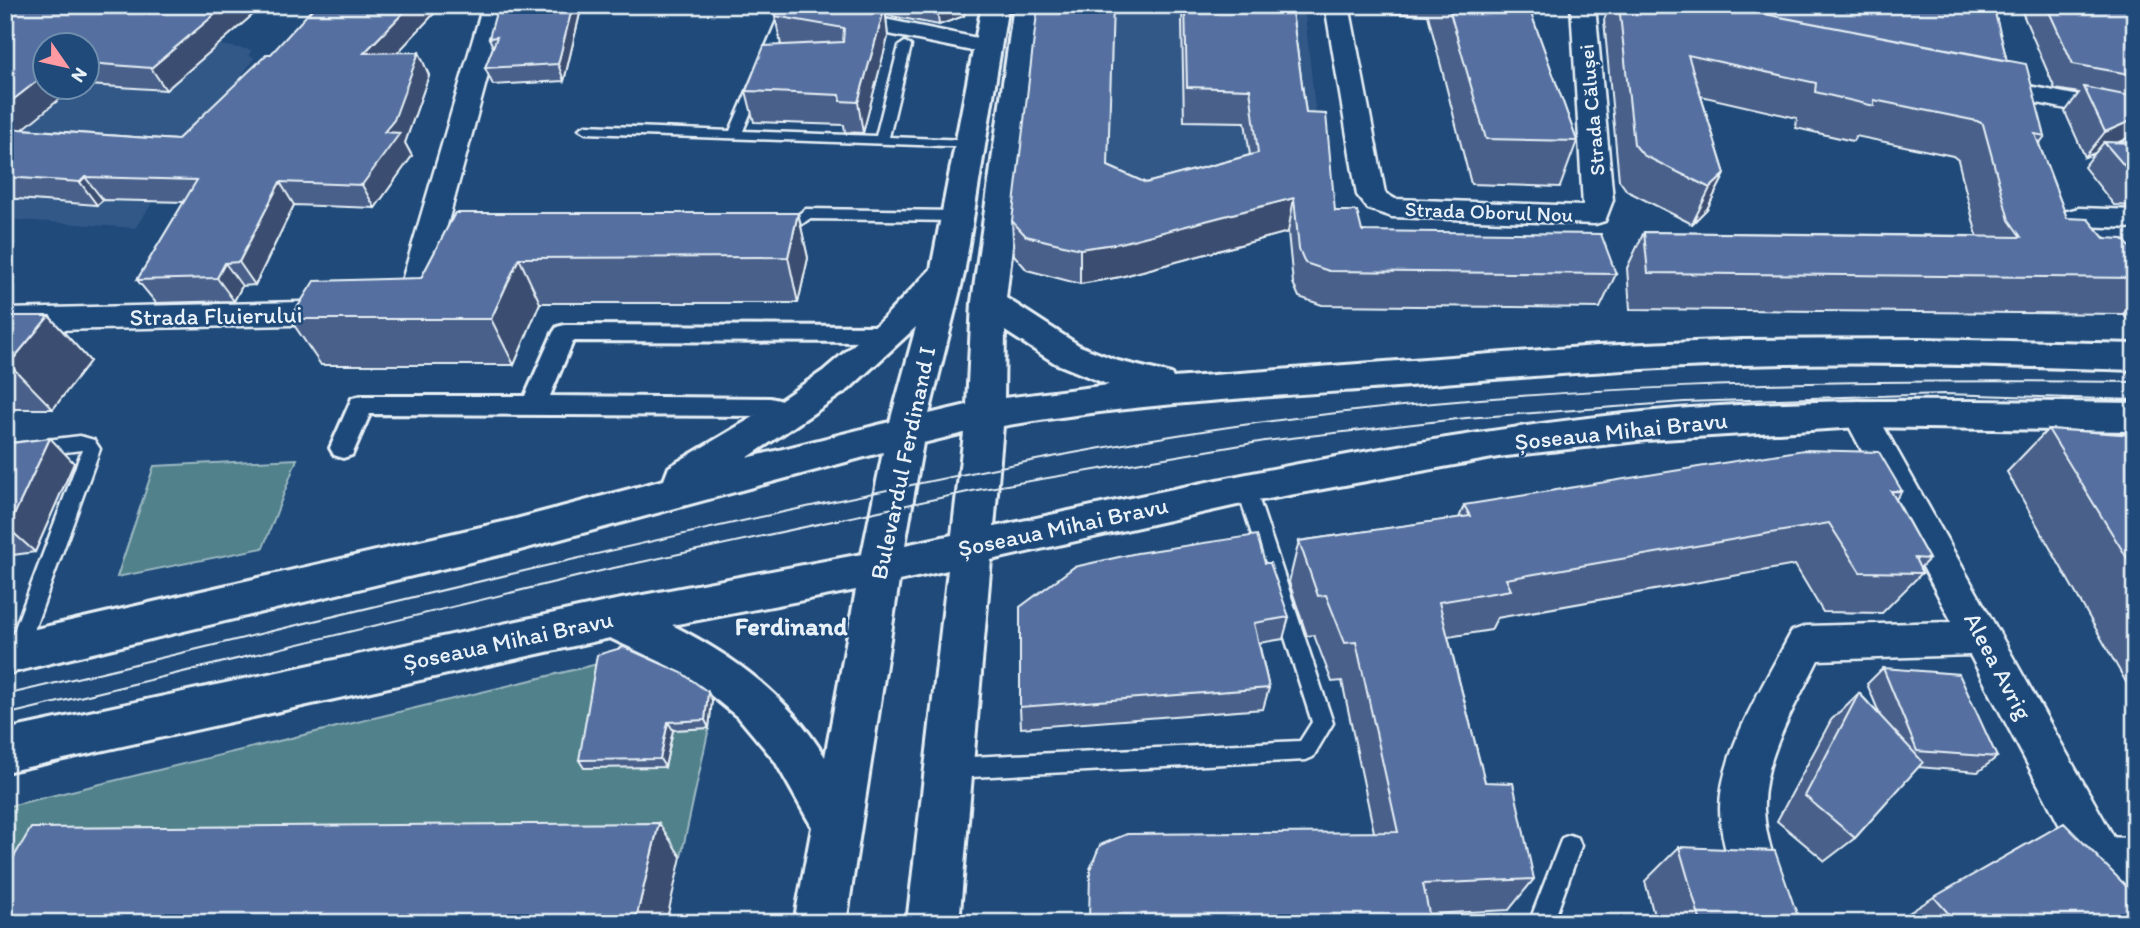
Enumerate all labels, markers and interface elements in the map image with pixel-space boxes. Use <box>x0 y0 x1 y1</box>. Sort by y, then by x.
north arrow <box>32 32 102 102</box>
street label: Strada Călușei <box>1573 43 1610 177</box>
text: N <box>67 63 93 87</box>
street label: Strada Oborul Nou <box>1404 196 1574 227</box>
street label: Strada Fluierului <box>129 299 303 332</box>
street label: Bulevardul Ferdinand I <box>864 344 941 582</box>
street label: Șoseaua Mihai Bravu <box>1513 405 1729 456</box>
street label: Șoseaua Mihai Bravu <box>955 490 1170 563</box>
street label: Șoseaua Mihai Bravu <box>400 604 615 677</box>
street label: Aleea Avrig <box>1958 607 2039 725</box>
district label: Ferdinand <box>735 610 848 642</box>

